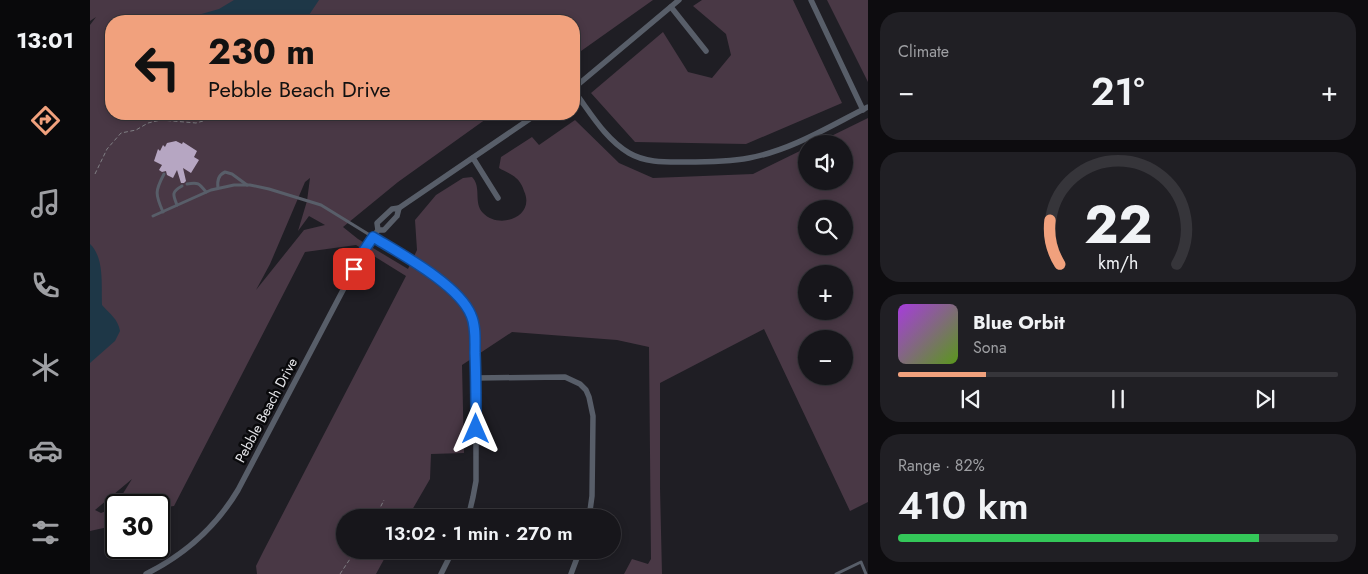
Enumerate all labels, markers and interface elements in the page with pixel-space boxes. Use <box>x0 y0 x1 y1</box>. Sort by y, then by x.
text: 13:01 <box>16 24 74 56</box>
text: 230 m <box>208 27 315 77</box>
icon: left <box>125 35 190 100</box>
text: Climate <box>898 40 949 63</box>
text: 21° <box>1091 64 1144 119</box>
text: − <box>898 71 915 112</box>
text: + <box>1321 71 1338 112</box>
text: Pebble Beach Drive <box>208 73 391 105</box>
icon: directions <box>28 103 63 138</box>
map controls <box>798 135 853 385</box>
button: sound <box>798 135 853 190</box>
icon: music <box>28 186 63 221</box>
text: 22 <box>1084 187 1152 263</box>
button: search <box>798 200 853 255</box>
pin <box>333 248 375 290</box>
text: km/h <box>1098 250 1138 276</box>
icon: arrive <box>340 255 368 283</box>
button: + <box>798 265 853 320</box>
icon: phone <box>28 268 63 303</box>
text: Blue Orbit <box>973 309 1065 336</box>
button: − <box>798 330 853 385</box>
text: Sona <box>973 336 1007 359</box>
icon: climate <box>28 350 63 385</box>
street label: Pebble Beach Drive <box>230 354 302 466</box>
icon: previous <box>957 385 985 413</box>
icon: pause <box>1104 385 1132 413</box>
icon: next <box>1251 385 1279 413</box>
position arrow <box>449 402 501 454</box>
icon: car <box>28 433 63 468</box>
text: Range · 82% <box>898 454 985 477</box>
text: 410 km <box>898 478 1029 533</box>
speed limit sign: 30 <box>105 494 170 559</box>
icon: filters <box>28 515 63 550</box>
text: 13:02 · 1 min · 270 m <box>385 520 572 547</box>

